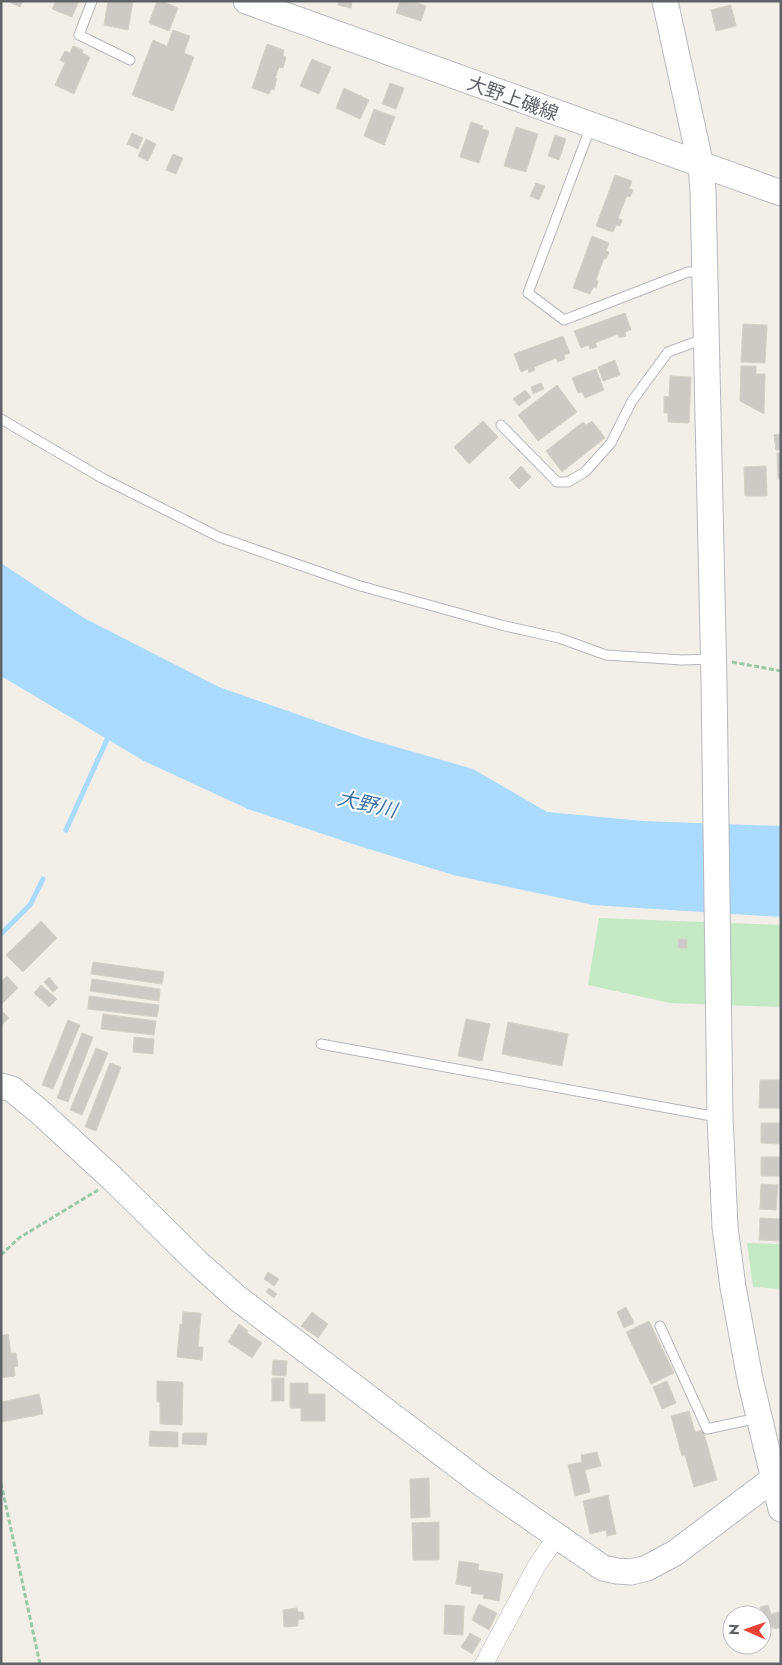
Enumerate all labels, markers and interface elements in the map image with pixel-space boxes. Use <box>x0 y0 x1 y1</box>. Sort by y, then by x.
street label: 大野上磯線 <box>464 70 562 127</box>
water label: 大野川 <box>334 784 401 826</box>
north arrow <box>722 1605 772 1655</box>
text: N <box>724 1624 744 1635</box>

